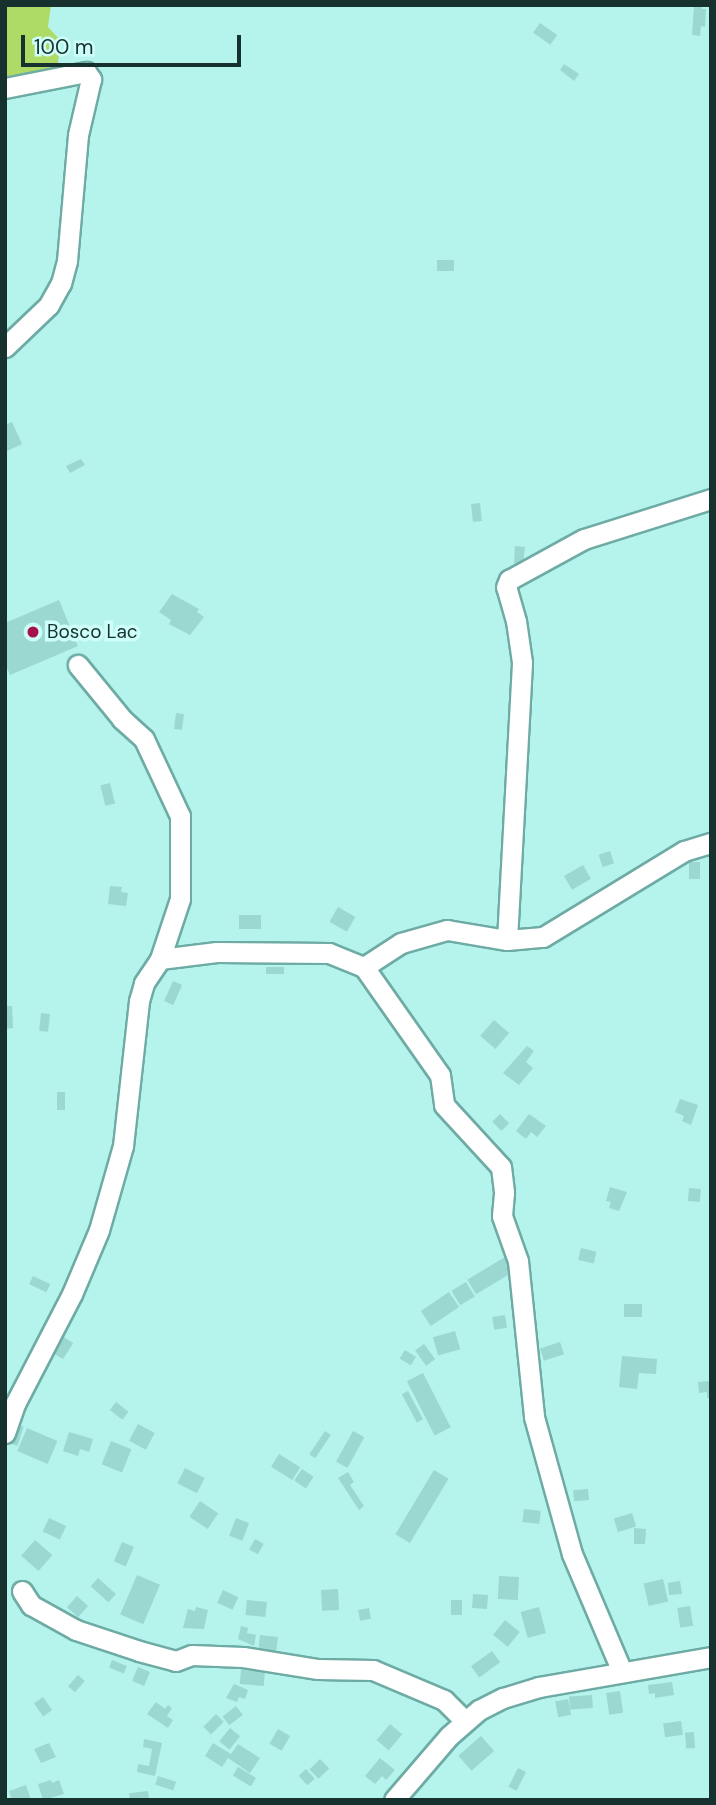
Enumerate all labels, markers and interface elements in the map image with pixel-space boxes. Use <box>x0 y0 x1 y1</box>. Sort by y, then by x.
scale bar <box>24 21 245 65</box>
text: 100 m <box>34 33 94 61</box>
place label: Bosco Lac <box>47 621 138 643</box>
marker: Bosco Lac <box>25 624 41 640</box>

